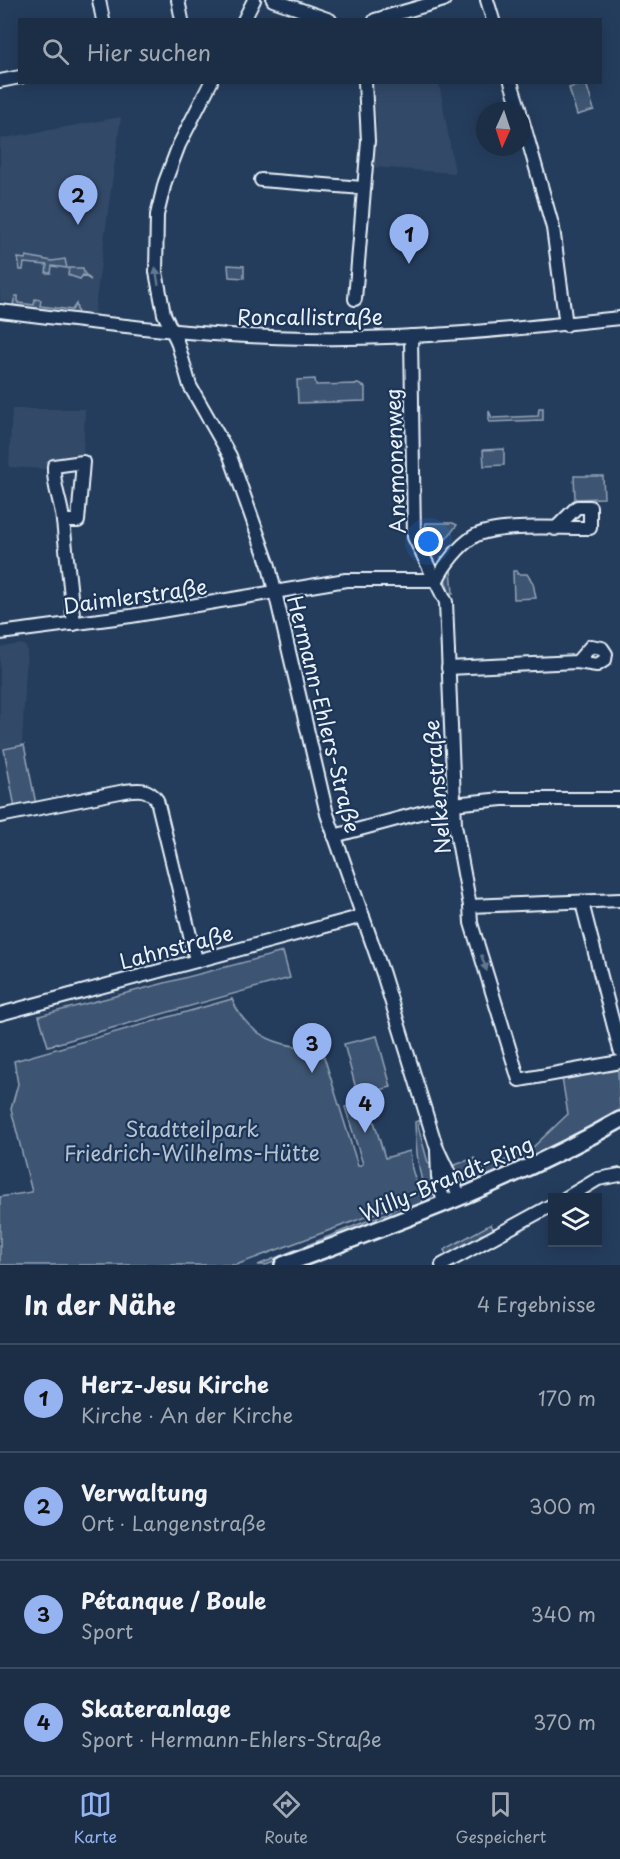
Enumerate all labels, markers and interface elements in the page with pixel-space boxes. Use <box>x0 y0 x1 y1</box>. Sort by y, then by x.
search box <box>18 18 602 84</box>
icon: search <box>39 35 72 68</box>
text: Hier suchen <box>87 35 211 68</box>
north arrow <box>476 102 530 156</box>
pin: 2 <box>58 176 98 225</box>
pin: 1 <box>390 214 428 264</box>
one-way arrow <box>152 267 161 286</box>
street label: Roncallistraße <box>237 300 383 332</box>
street label: Anemonenweg <box>375 388 413 534</box>
your location <box>414 527 443 556</box>
street label: Daimlerstraße <box>61 569 209 621</box>
street label: Hermann-Ehlers-Straße <box>280 592 370 836</box>
street label: Nelkenstraße <box>414 718 458 856</box>
street label: Lahnstraße <box>116 915 236 977</box>
one-way arrow <box>480 954 490 972</box>
pin: 3 <box>292 1024 332 1073</box>
pin: 4 <box>346 1084 385 1133</box>
park label: Stadtteilpark Friedrich-Wilhelms-Hütte <box>64 1112 320 1168</box>
street label: Willy-Brandt-Ring <box>354 1127 538 1229</box>
map controls <box>548 1193 602 1247</box>
button: layers <box>548 1193 602 1247</box>
text: In der Nähe <box>24 1285 176 1324</box>
text: 4 Ergebnisse <box>477 1289 596 1319</box>
text: Herz-Jesu Kirche <box>81 1367 269 1400</box>
text: 1 <box>39 1383 48 1413</box>
text: 170 m <box>538 1383 596 1413</box>
text: Kirche · An der Kirche <box>81 1400 293 1430</box>
text: Verwaltung <box>81 1475 208 1508</box>
text: 2 <box>36 1491 51 1521</box>
text: 300 m <box>529 1491 596 1521</box>
text: Ort · Langenstraße <box>81 1508 266 1538</box>
text: Pétanque / Boule <box>81 1583 266 1616</box>
text: 3 <box>37 1599 50 1629</box>
text: 340 m <box>531 1599 596 1629</box>
text: Sport <box>81 1616 133 1646</box>
text: Skateranlage <box>81 1691 231 1724</box>
text: 4 <box>37 1707 50 1737</box>
text: 370 m <box>533 1707 596 1737</box>
text: Sport · Hermann-Ehlers-Straße <box>81 1724 382 1754</box>
tab: Karte <box>74 1788 117 1848</box>
tab: Route <box>264 1788 308 1848</box>
tab: Gespeichert <box>455 1788 546 1848</box>

